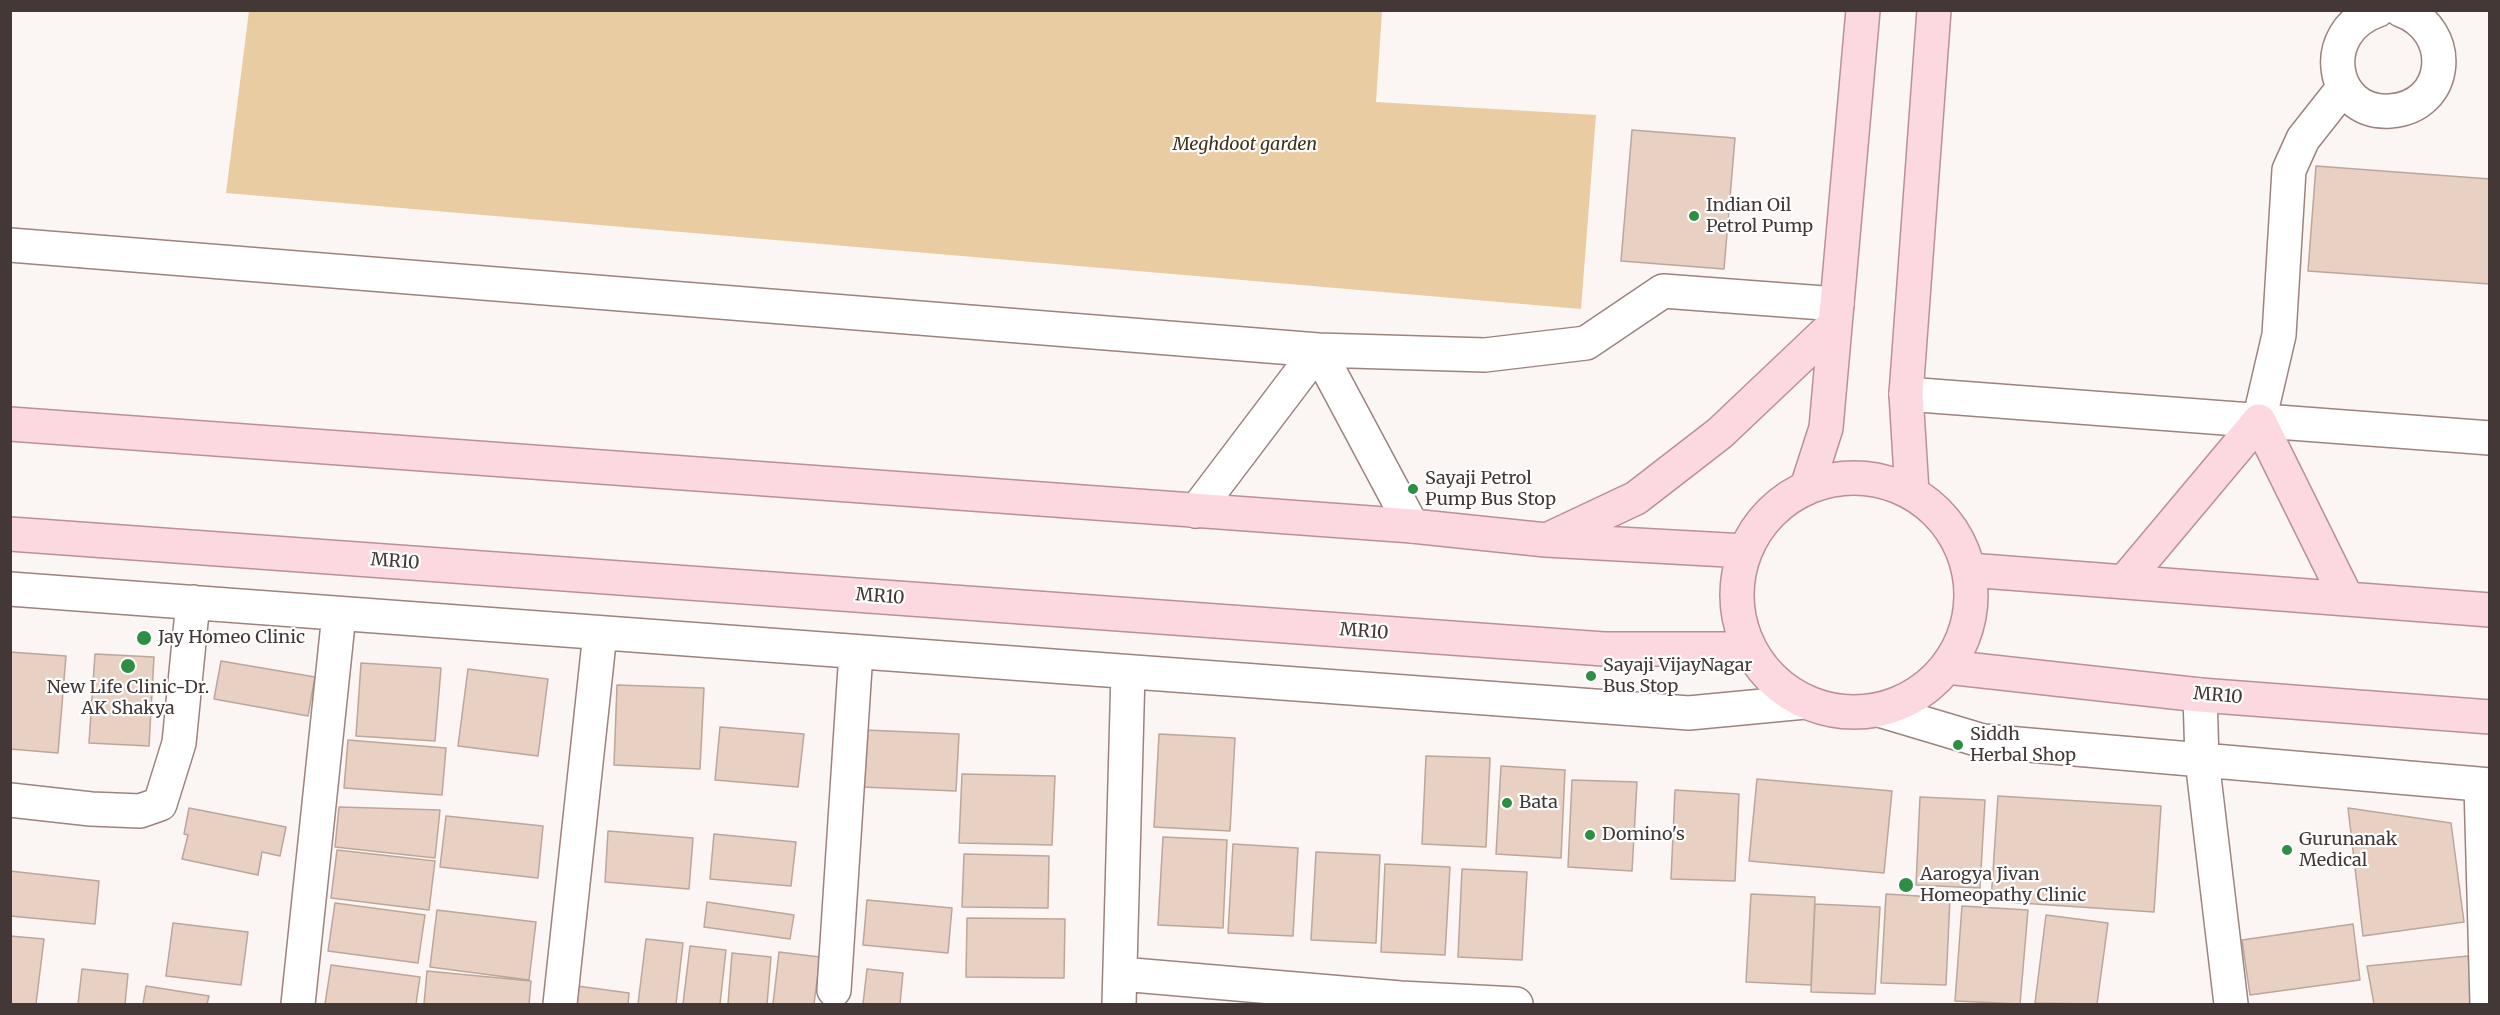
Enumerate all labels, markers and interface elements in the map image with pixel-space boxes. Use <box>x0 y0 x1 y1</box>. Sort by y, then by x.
park label: Meghdoot garden <box>1173 134 1317 156</box>
place label: Indian Oil Petrol Pump <box>1706 195 1813 238</box>
marker: Indian Oil Petrol Pump <box>1687 209 1701 223</box>
place label: Sayaji Petrol Pump Bus Stop <box>1425 468 1556 510</box>
marker: Sayaji Petrol Pump Bus Stop <box>1406 482 1420 496</box>
street label: MR10 <box>370 550 420 574</box>
street label: MR10 <box>855 585 905 609</box>
street label: MR10 <box>1339 620 1389 644</box>
place label: Jay Homeo Clinic <box>158 627 305 649</box>
marker: Jay Homeo Clinic <box>135 629 153 647</box>
place label: Sayaji VijayNagar Bus Stop <box>1603 655 1752 698</box>
marker: New Life Clinic-Dr. AK Shakya <box>119 657 137 675</box>
marker: Sayaji VijayNagar Bus Stop <box>1584 669 1598 683</box>
place label: New Life Clinic-Dr. AK Shakya <box>47 677 209 720</box>
street label: MR10 <box>2193 683 2243 709</box>
place label: Siddh Herbal Shop <box>1970 724 2076 766</box>
marker: Siddh Herbal Shop <box>1951 738 1965 752</box>
place label: Bata <box>1519 792 1558 814</box>
marker: Bata <box>1500 796 1514 810</box>
place label: Domino's <box>1602 824 1685 846</box>
marker: Domino's <box>1583 828 1597 842</box>
place label: Gurunanak Medical <box>2299 829 2397 872</box>
marker: Gurunanak Medical <box>2280 843 2294 857</box>
place label: Aarogya Jivan Homeopathy Clinic <box>1920 864 2086 906</box>
marker: Aarogya Jivan Homeopathy Clinic <box>1897 876 1915 894</box>

